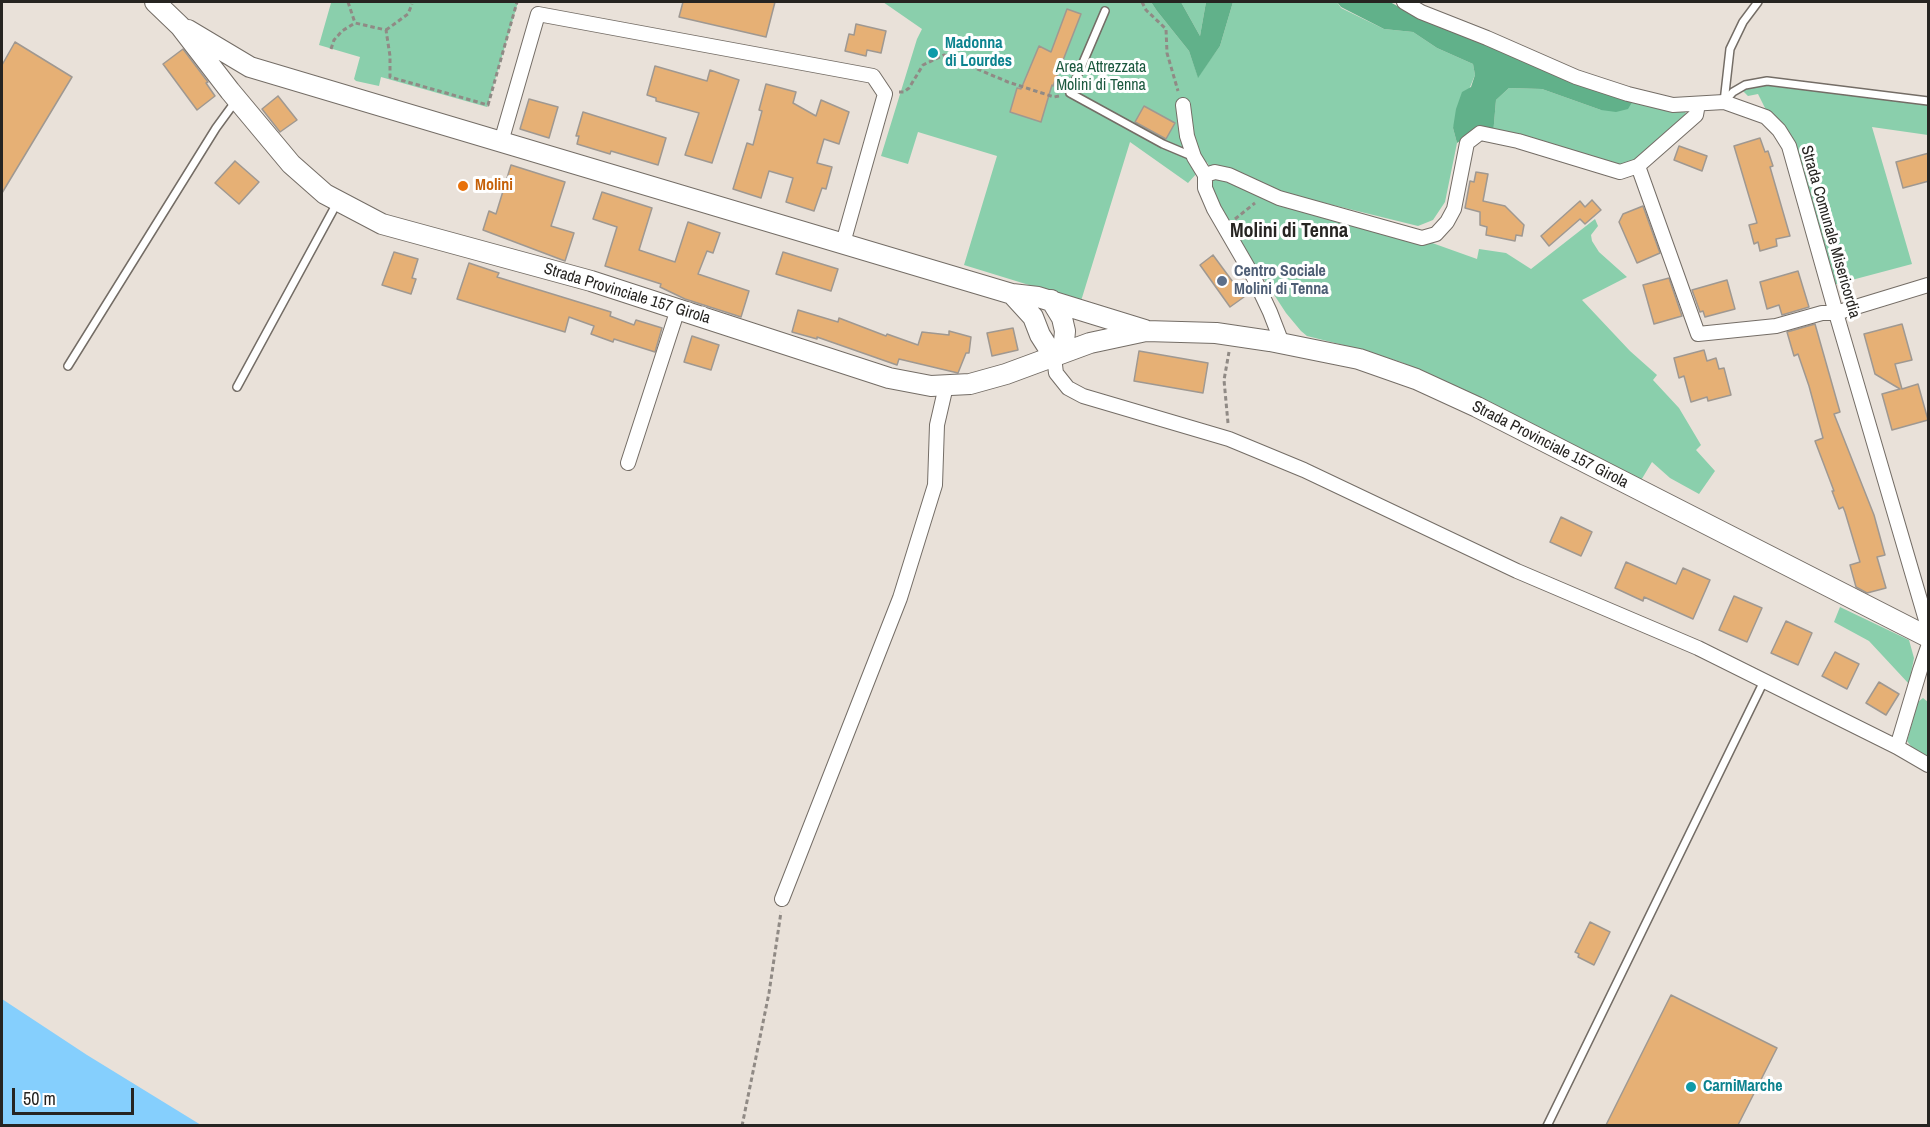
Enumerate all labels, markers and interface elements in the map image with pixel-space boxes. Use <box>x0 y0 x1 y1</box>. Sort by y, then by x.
place label: Madonna di Lourdes <box>945 34 1012 72</box>
marker: Madonna di Lourdes <box>926 46 940 60</box>
park label: Area Attrezzata Molini di Tenna <box>1056 58 1146 96</box>
street label: Strada Comunale Misericordia <box>1796 143 1864 321</box>
place label: Molini <box>475 176 513 196</box>
marker: Molini <box>456 179 470 193</box>
district label: Molini di Tenna <box>1230 220 1348 244</box>
street label: Strada Provinciale 157 Girola <box>542 260 712 328</box>
place label: Centro Sociale Molini di Tenna <box>1234 262 1329 300</box>
marker: Centro Sociale Molini di Tenna <box>1215 274 1229 288</box>
street label: Strada Provinciale 157 Girola <box>1469 397 1631 493</box>
scale bar <box>15 1076 136 1114</box>
place label: CarniMarche <box>1703 1077 1782 1097</box>
marker: CarniMarche <box>1684 1080 1698 1094</box>
text: 50 m <box>23 1086 56 1111</box>

